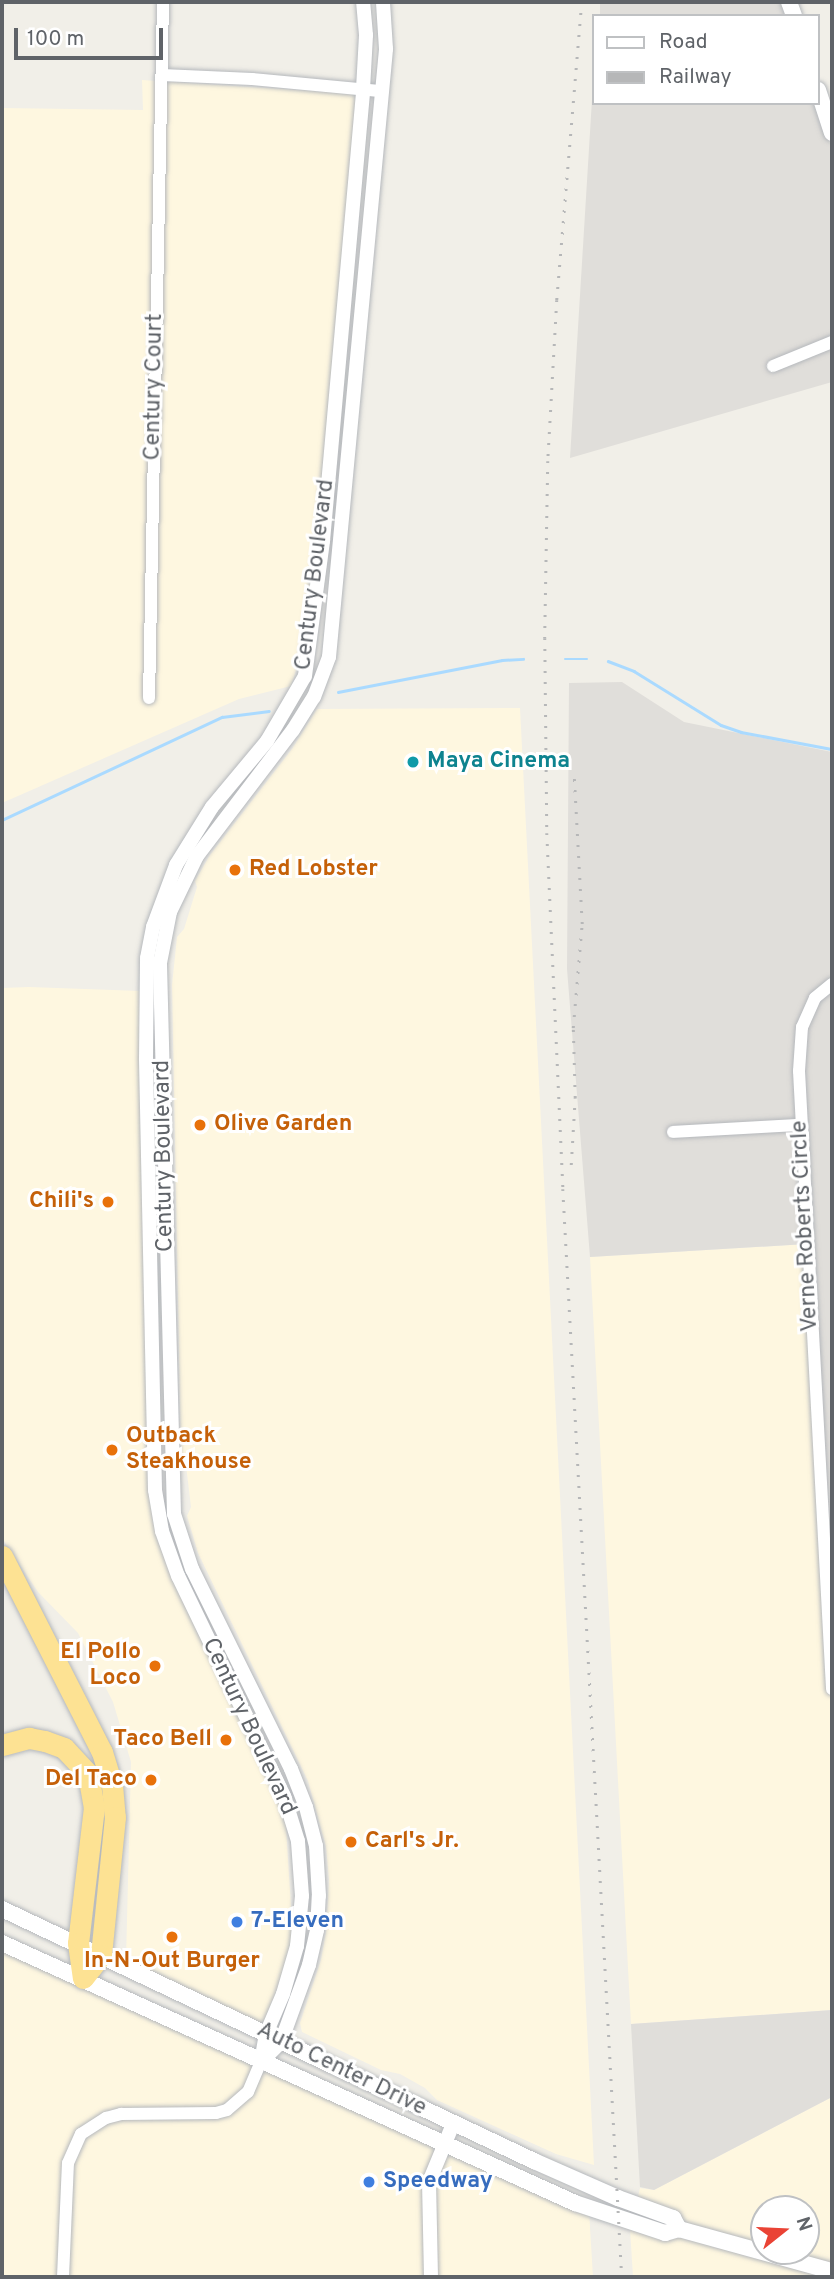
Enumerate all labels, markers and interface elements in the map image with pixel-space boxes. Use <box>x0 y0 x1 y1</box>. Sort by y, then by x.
scale bar <box>18 14 166 58</box>
legend <box>592 14 820 105</box>
text: 100 m <box>27 26 84 53</box>
text: Road <box>659 29 708 56</box>
text: Railway <box>659 64 732 91</box>
street label: Century Court <box>140 313 170 461</box>
street label: Century Boulevard <box>291 478 341 672</box>
place label: Maya Cinema <box>427 748 570 776</box>
marker: Maya Cinema <box>405 754 421 770</box>
place label: Red Lobster <box>249 856 378 884</box>
marker: Red Lobster <box>227 862 243 878</box>
street label: Century Boulevard <box>150 1060 180 1252</box>
place label: Olive Garden <box>214 1111 352 1139</box>
marker: Olive Garden <box>192 1117 208 1133</box>
street label: Verne Roberts Circle <box>787 1120 825 1332</box>
place label: Chili's <box>29 1188 94 1216</box>
marker: Chili's <box>100 1194 116 1210</box>
place label: Outback Steakhouse <box>126 1423 251 1477</box>
marker: Outback Steakhouse <box>104 1442 120 1458</box>
street label: Century Boulevard <box>195 1634 301 1820</box>
place label: El Pollo Loco <box>60 1639 141 1693</box>
marker: El Pollo Loco <box>147 1658 163 1674</box>
place label: Taco Bell <box>113 1726 212 1754</box>
marker: Taco Bell <box>218 1732 234 1748</box>
place label: Del Taco <box>45 1766 137 1794</box>
marker: Del Taco <box>143 1772 159 1788</box>
place label: Carl's Jr. <box>365 1828 459 1856</box>
marker: Carl's Jr. <box>343 1834 359 1850</box>
place label: 7-Eleven <box>251 1908 344 1936</box>
marker: 7-Eleven <box>229 1914 245 1930</box>
marker: In-N-Out Burger <box>164 1929 180 1945</box>
place label: In-N-Out Burger <box>84 1948 260 1976</box>
street label: Auto Center Drive <box>252 2017 430 2123</box>
place label: Speedway <box>383 2168 493 2196</box>
marker: Speedway <box>361 2174 377 2190</box>
north arrow <box>750 2195 820 2265</box>
text: N <box>790 2214 817 2234</box>

